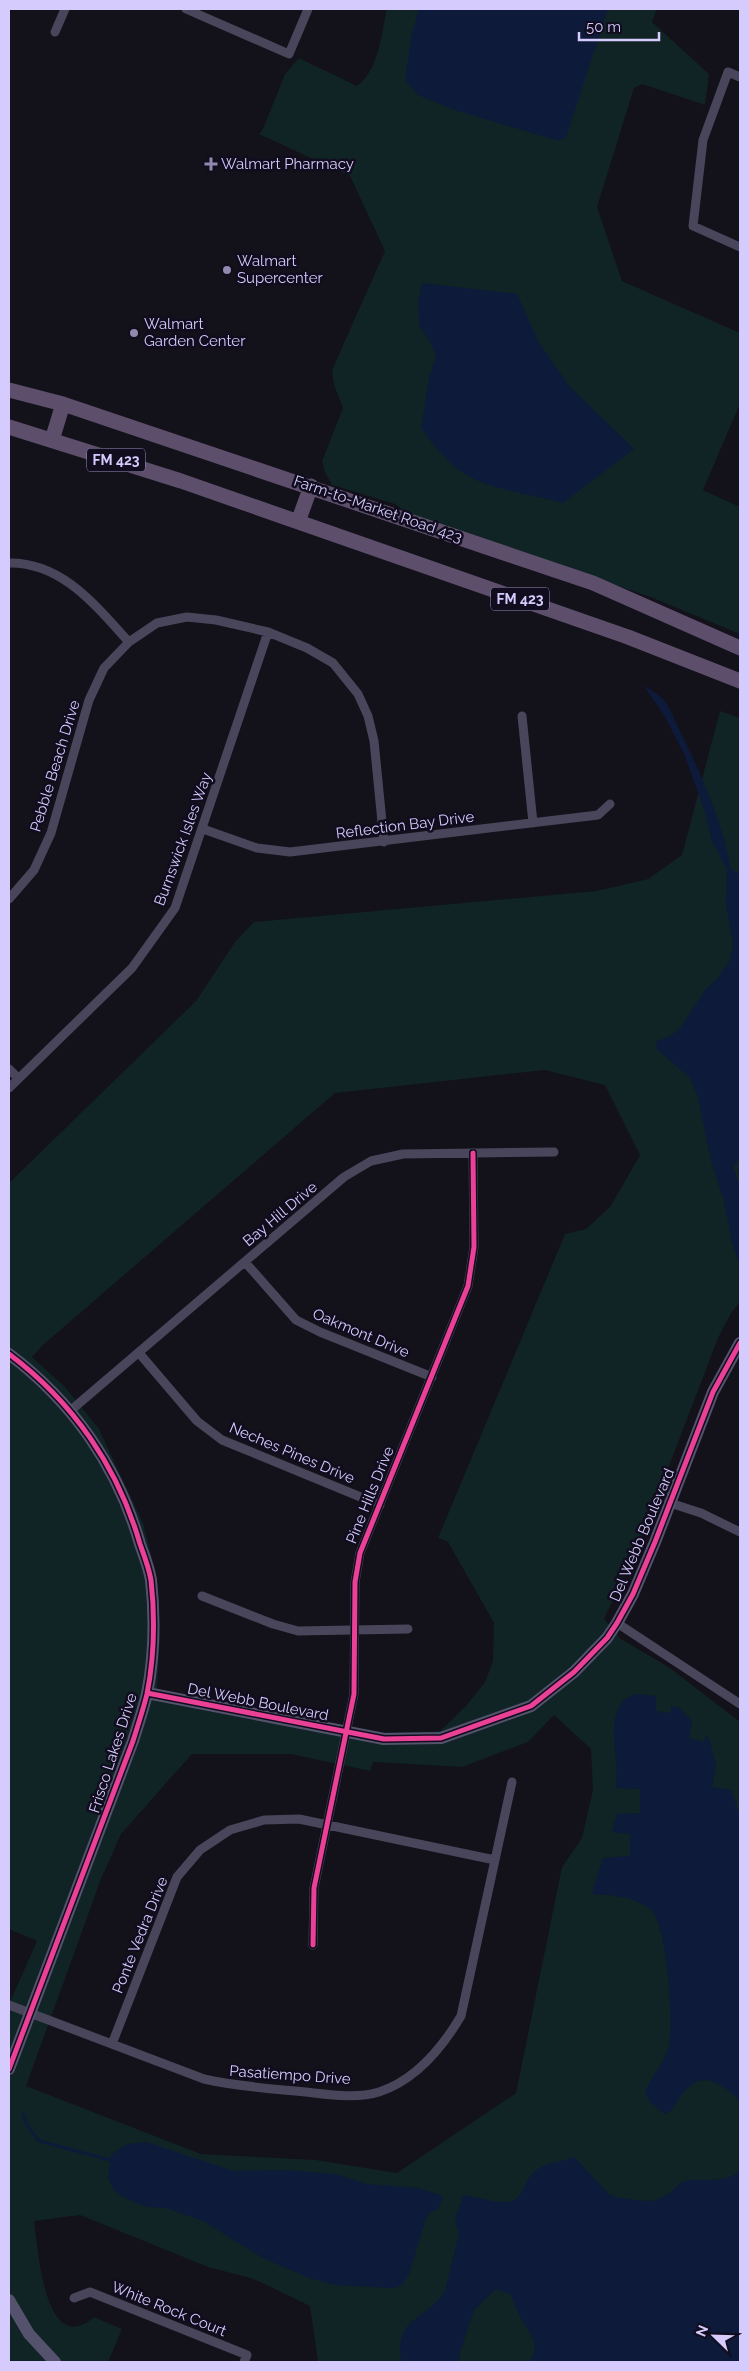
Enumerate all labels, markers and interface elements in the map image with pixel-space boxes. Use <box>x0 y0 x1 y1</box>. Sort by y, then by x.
scale bar <box>579 10 659 42</box>
text: 50 m <box>586 18 621 36</box>
place label: Walmart Pharmacy <box>221 155 354 173</box>
marker: Walmart Pharmacy <box>205 158 217 170</box>
place label: Walmart Supercenter <box>237 252 323 287</box>
marker: Walmart Supercenter <box>221 264 233 276</box>
place label: Walmart Garden Center <box>144 315 246 350</box>
marker: Walmart Garden Center <box>128 327 140 339</box>
road number: FM 423 <box>87 448 145 472</box>
street label: Farm-to-Market Road 423 <box>291 472 465 546</box>
road number: FM 423 <box>491 588 549 610</box>
street label: Pebble Beach Drive <box>26 698 84 834</box>
street label: Burnswick Isles Way <box>150 770 216 908</box>
street label: Reflection Bay Drive <box>335 808 475 842</box>
street label: Bay Hill Drive <box>239 1178 321 1250</box>
street label: Oakmont Drive <box>310 1305 412 1362</box>
street label: Neches Pines Drive <box>227 1419 357 1488</box>
street label: Pine Hills Drive <box>342 1444 398 1546</box>
street label: Del Webb Boulevard <box>606 1466 678 1604</box>
street label: Del Webb Boulevard <box>186 1680 330 1724</box>
street label: Frisco Lakes Drive <box>85 1691 141 1815</box>
street label: Ponte Vedra Drive <box>108 1874 172 1996</box>
street label: Pasatiempo Drive <box>229 2062 351 2088</box>
street label: White Rock Court <box>109 2278 229 2340</box>
north arrow <box>689 2311 739 2361</box>
text: N <box>693 2323 711 2339</box>

